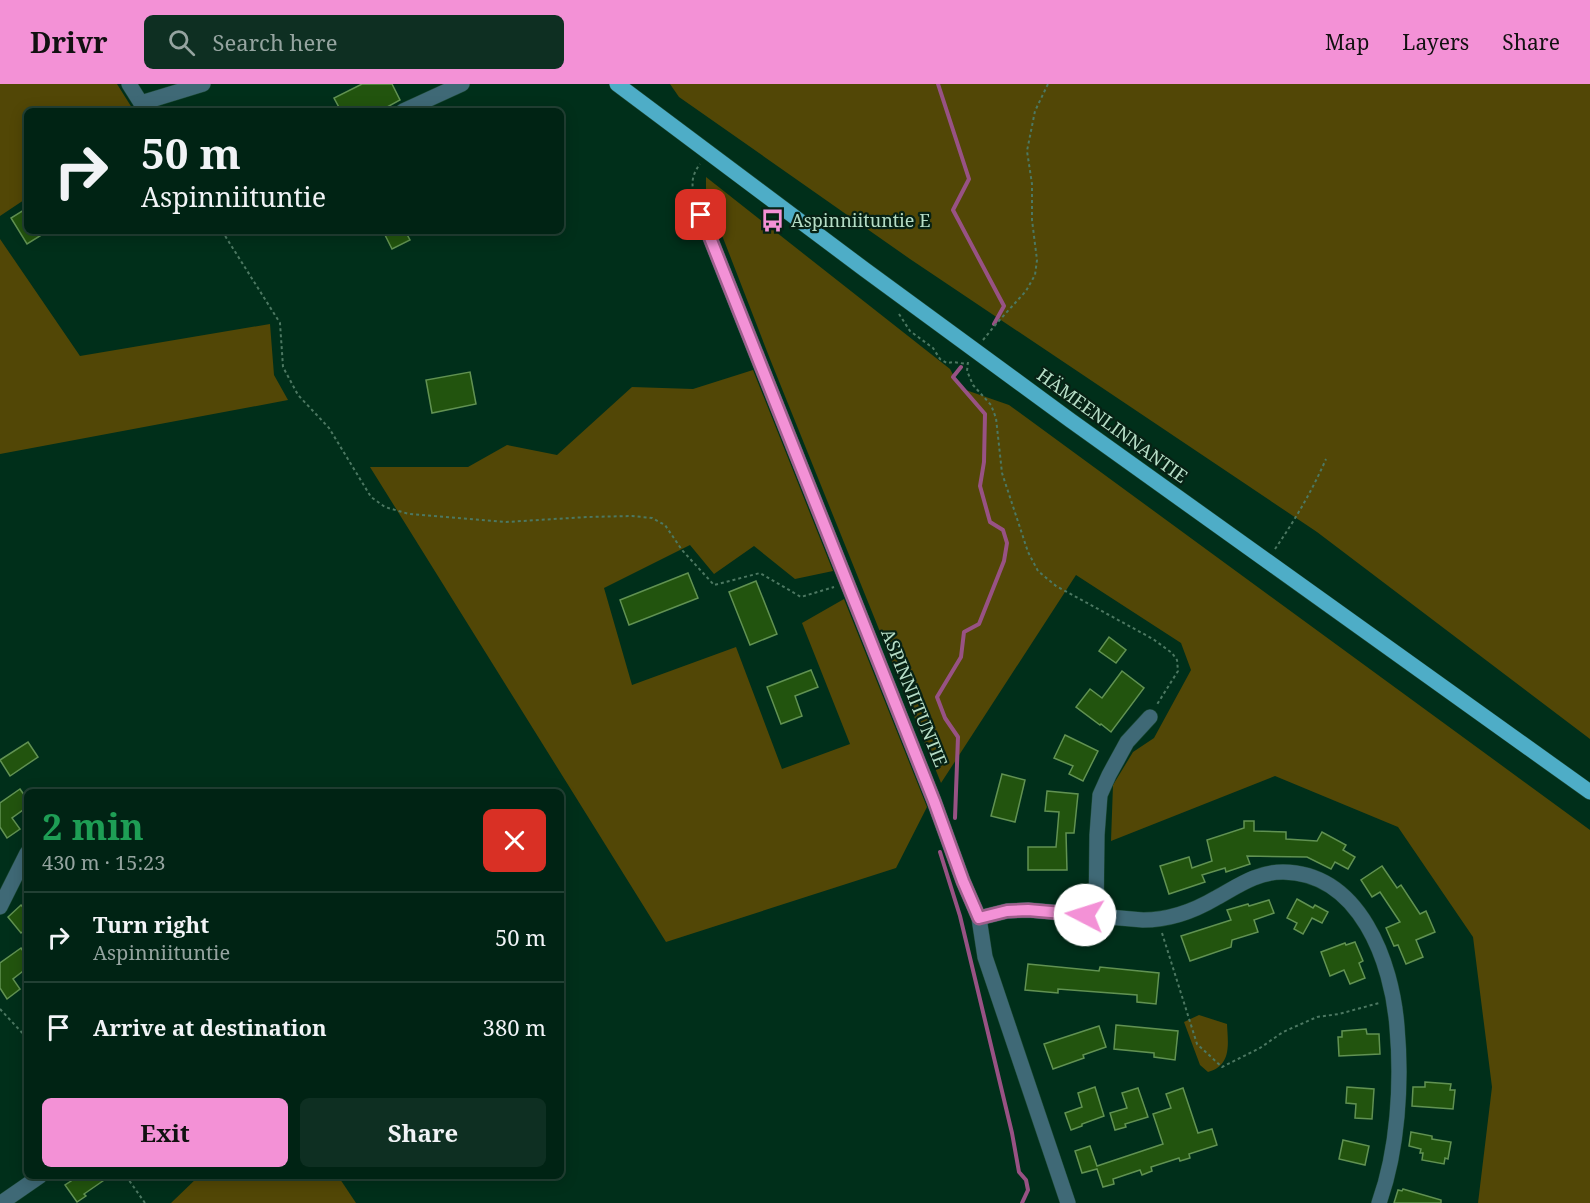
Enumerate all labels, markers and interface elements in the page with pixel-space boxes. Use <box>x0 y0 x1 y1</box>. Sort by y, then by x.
search box <box>144 15 564 69</box>
text: Drivr <box>30 23 108 61</box>
icon: search <box>165 26 198 59</box>
text: Search here <box>213 27 337 57</box>
text: Map <box>1325 28 1369 56</box>
text: Layers <box>1402 28 1469 56</box>
text: Share <box>1502 28 1560 56</box>
text: 50 m <box>141 124 241 181</box>
icon: right <box>42 132 120 210</box>
text: Aspinniituntie <box>141 178 326 215</box>
pin <box>675 189 726 240</box>
icon: arrive <box>684 198 717 231</box>
bus stop icon: Aspinniituntie E <box>760 208 786 234</box>
place label: Aspinniituntie E <box>791 208 930 232</box>
street label: HÄMEENLINNANTIE <box>1032 362 1193 488</box>
street label: ASPINNIITUNTIE <box>876 625 954 770</box>
text: 2 min <box>42 802 144 851</box>
button: close <box>483 809 546 872</box>
text: 430 m · 15:23 <box>42 849 165 876</box>
position arrow <box>1053 883 1117 947</box>
text: Turn right <box>93 909 209 939</box>
icon: right <box>42 921 75 954</box>
text: 50 m <box>495 922 546 952</box>
text: Aspinniituntie <box>93 939 230 966</box>
icon: arrive <box>42 1011 75 1044</box>
text: Arrive at destination <box>93 1012 327 1042</box>
text: 380 m <box>483 1012 546 1042</box>
button: Exit <box>42 1098 288 1167</box>
button: Share <box>300 1098 546 1167</box>

